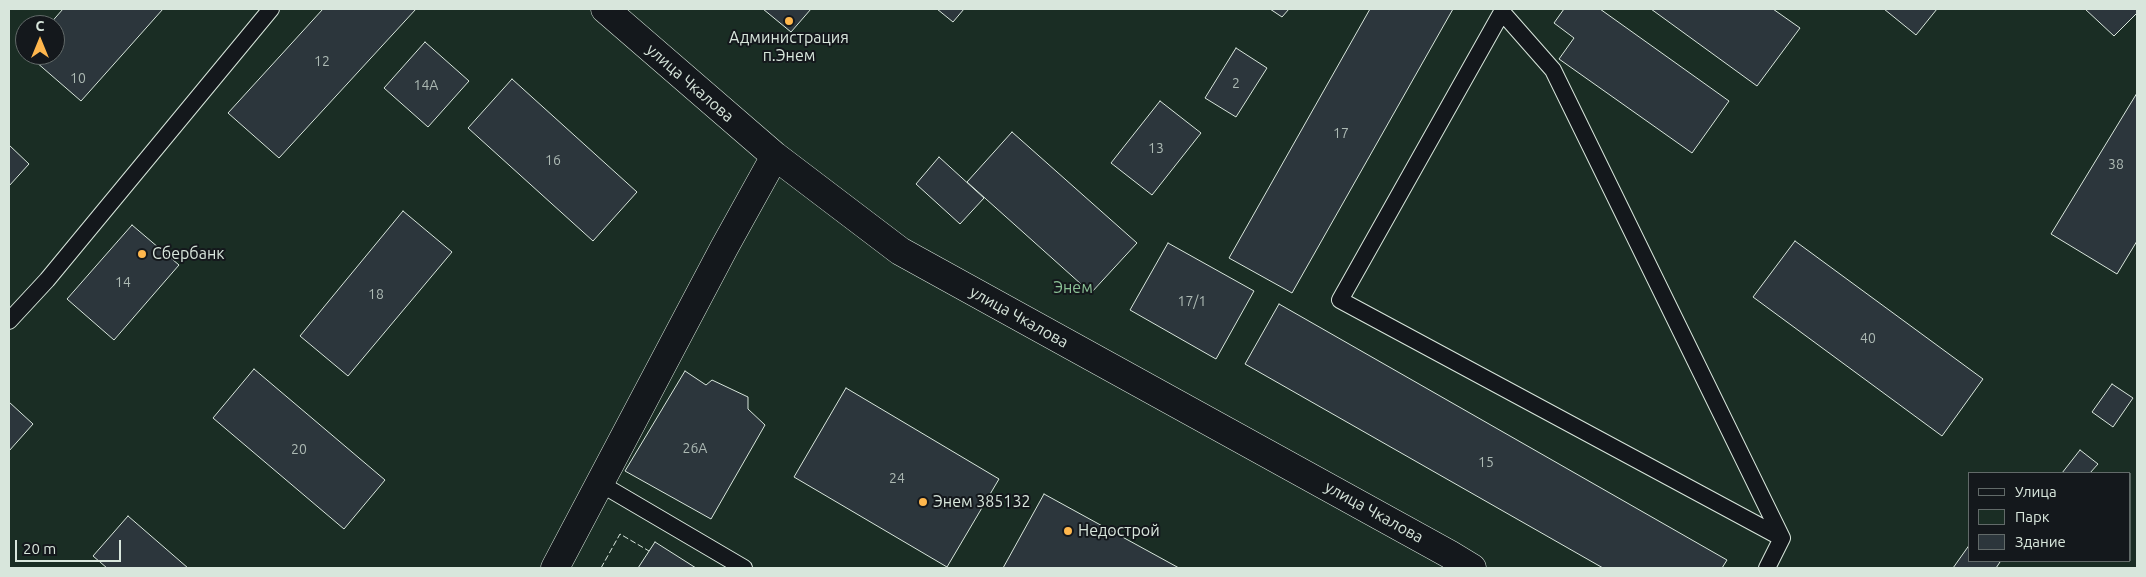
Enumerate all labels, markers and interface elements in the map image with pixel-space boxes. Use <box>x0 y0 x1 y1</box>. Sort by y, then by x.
north arrow <box>15 15 65 65</box>
marker: Администрация п.Энем <box>783 15 795 27</box>
text: С <box>36 18 44 34</box>
place label: Администрация п.Энем <box>729 28 849 66</box>
street label: улица Чкалова <box>642 40 738 126</box>
house number: 12 <box>314 53 330 69</box>
house number: 10 <box>70 70 86 86</box>
house number: 2 <box>1232 75 1240 91</box>
house number: 14А <box>414 77 438 93</box>
house number: 17 <box>1333 125 1349 141</box>
house number: 13 <box>1148 140 1164 156</box>
house number: 16 <box>545 152 561 168</box>
house number: 38 <box>2108 156 2124 172</box>
place label: Сбербанк <box>152 244 225 264</box>
marker: Сбербанк <box>136 248 148 260</box>
house number: 14 <box>115 274 131 290</box>
park label: Энем <box>1053 278 1093 298</box>
street label: улица Чкалова <box>966 282 1072 352</box>
house number: 18 <box>368 286 384 302</box>
house number: 17/1 <box>1178 293 1206 309</box>
house number: 40 <box>1860 330 1876 346</box>
house number: 26А <box>683 440 707 456</box>
house number: 20 <box>291 441 307 457</box>
house number: 15 <box>1478 454 1494 470</box>
house number: 24 <box>889 470 905 486</box>
legend <box>1968 472 2131 562</box>
street label: улица Чкалова <box>1321 477 1427 547</box>
text: Улица <box>2015 483 2057 500</box>
place label: Энем 385132 <box>933 492 1030 512</box>
marker: Энем 385132 <box>917 496 929 508</box>
text: Парк <box>2015 508 2050 525</box>
place label: Недострой <box>1078 521 1160 541</box>
marker: Недострой <box>1062 525 1074 537</box>
scale bar <box>18 530 124 562</box>
text: Здание <box>2015 533 2066 550</box>
text: 20 m <box>23 540 56 557</box>

